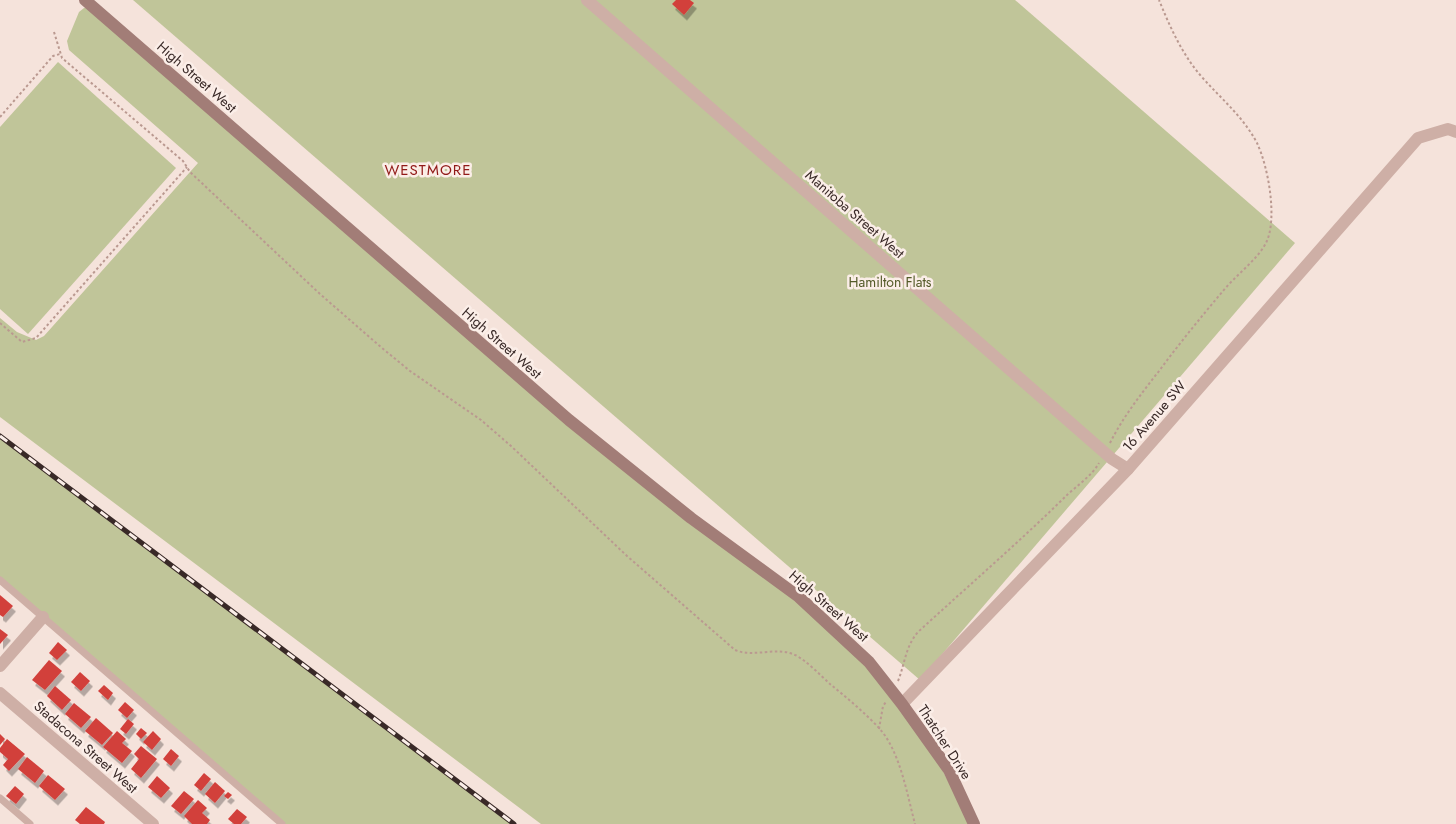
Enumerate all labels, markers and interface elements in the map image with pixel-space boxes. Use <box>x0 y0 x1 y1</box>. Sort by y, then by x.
street label: High Street West <box>153 37 242 118</box>
district label: WESTMORE <box>385 159 471 181</box>
street label: Manitoba Street West <box>801 165 909 263</box>
park label: Hamilton Flats <box>848 272 932 292</box>
street label: High Street West <box>458 303 547 384</box>
street label: 16 Avenue SW <box>1118 376 1190 456</box>
street label: High Street West <box>785 566 874 647</box>
street label: Stadacona Street West <box>30 696 143 798</box>
street label: Thatcher Drive <box>913 701 977 783</box>

